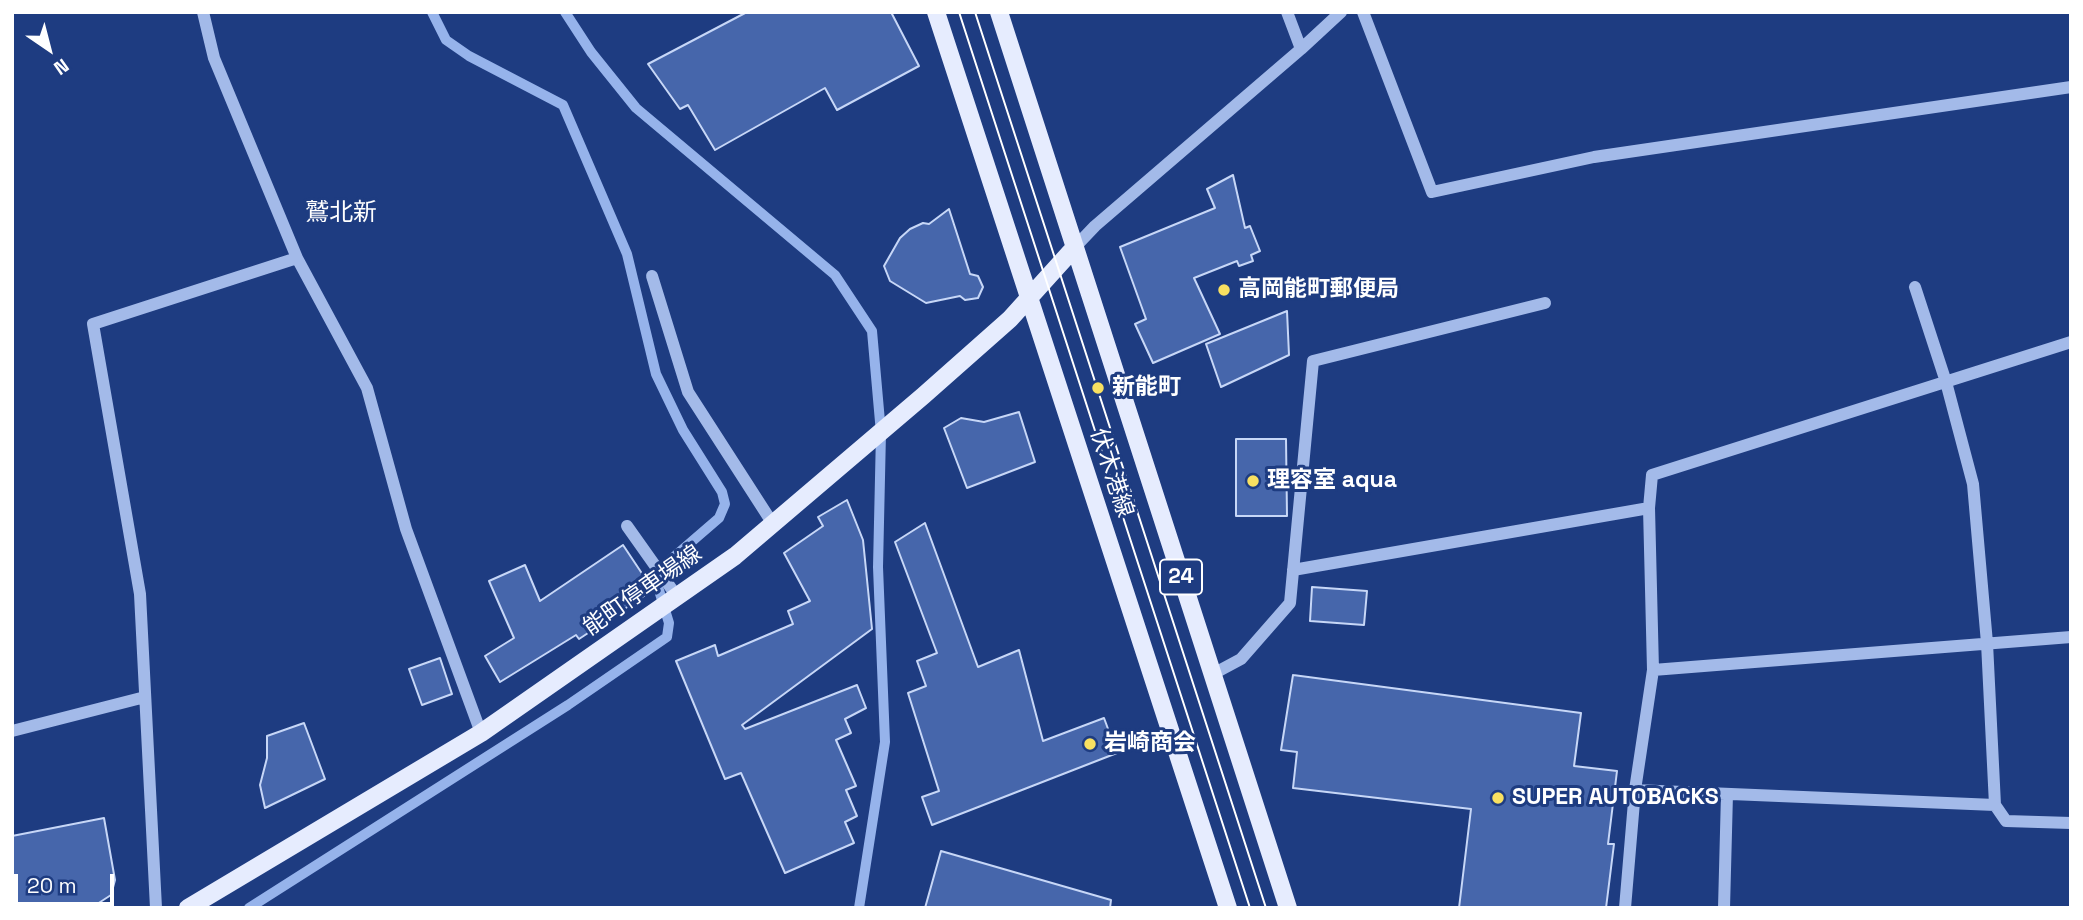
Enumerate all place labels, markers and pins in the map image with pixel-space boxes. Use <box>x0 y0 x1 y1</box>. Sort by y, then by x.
place label: 高岡能町郵便局 <box>1238 276 1399 304</box>
marker: 高岡能町郵便局 <box>1216 282 1232 298</box>
place label: 新能町 <box>1112 374 1181 402</box>
marker: 新能町 <box>1090 380 1106 396</box>
place label: 理容室 aqua <box>1267 467 1397 495</box>
marker: 理容室 aqua <box>1245 473 1261 489</box>
place label: 岩崎商会 <box>1104 730 1196 758</box>
marker: 岩崎商会 <box>1082 736 1098 752</box>
place label: SUPER AUTOBACKS <box>1512 784 1719 812</box>
marker: SUPER AUTOBACKS <box>1490 790 1506 806</box>

